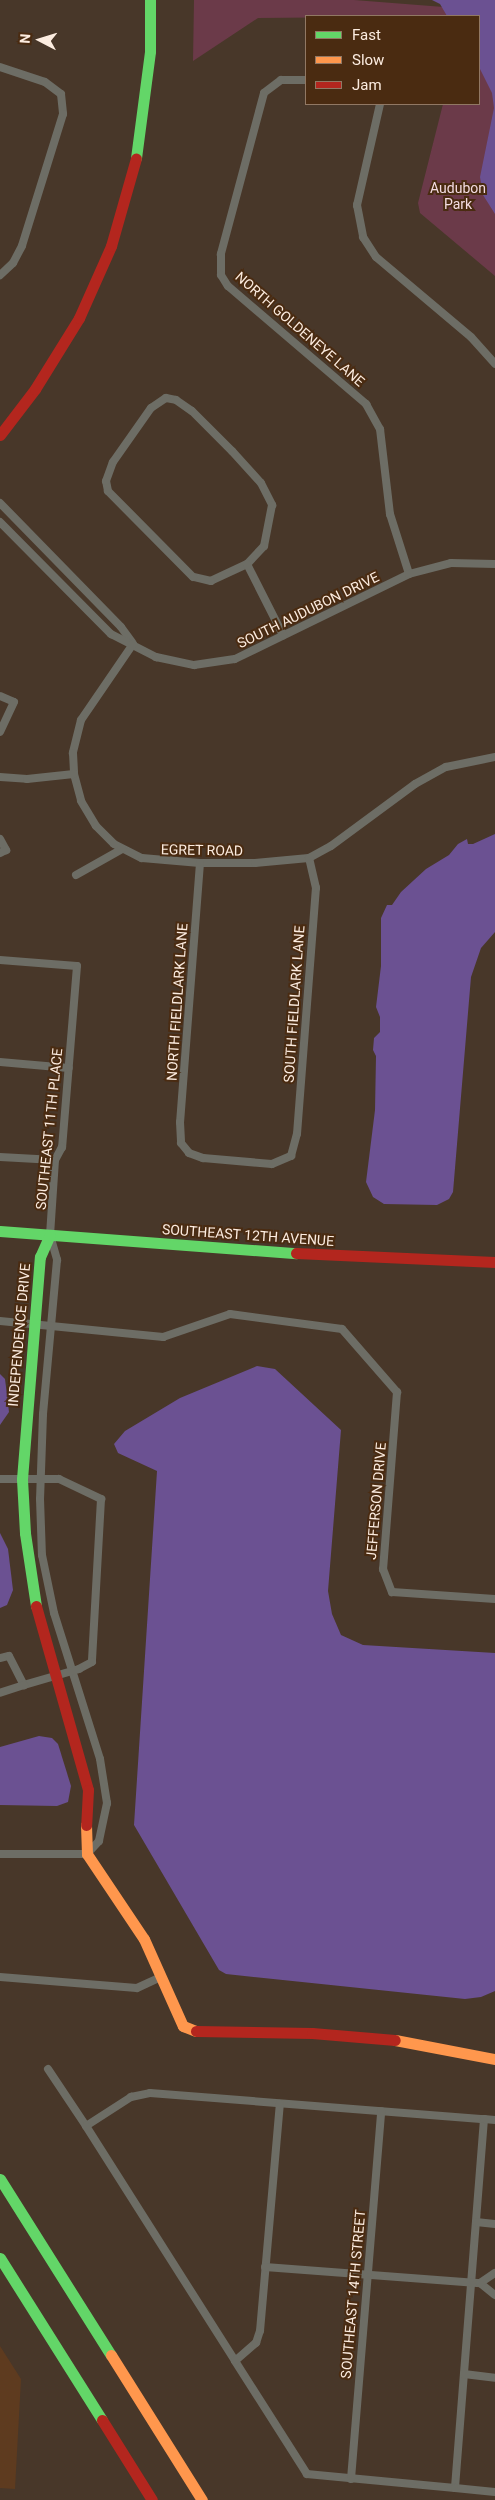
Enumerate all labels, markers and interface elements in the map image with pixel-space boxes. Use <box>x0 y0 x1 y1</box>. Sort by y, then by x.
north arrow <box>15 15 65 65</box>
legend <box>305 15 480 105</box>
text: Fast <box>352 26 381 44</box>
text: N <box>17 33 33 44</box>
text: Slow <box>352 51 384 69</box>
text: Jam <box>352 76 382 94</box>
park label: Audubon Park <box>430 180 486 212</box>
street label: NORTH GOLDENEYE LANE <box>232 268 368 390</box>
street label: SOUTH AUDUBON DRIVE <box>234 568 382 652</box>
street label: EGRET ROAD <box>161 841 243 859</box>
street label: NORTH FIELDLARK LANE <box>163 923 191 1081</box>
street label: SOUTH FIELDLARK LANE <box>280 925 308 1083</box>
street label: SOUTHEAST 11TH PLACE <box>32 1047 66 1211</box>
street label: SOUTHEAST 12TH AVENUE <box>161 1221 335 1249</box>
street label: INDEPENDENCE DRIVE <box>4 1263 34 1407</box>
street label: JEFFERSON DRIVE <box>363 1442 389 1560</box>
street label: SOUTHEAST 14TH STREET <box>337 2209 369 2379</box>

